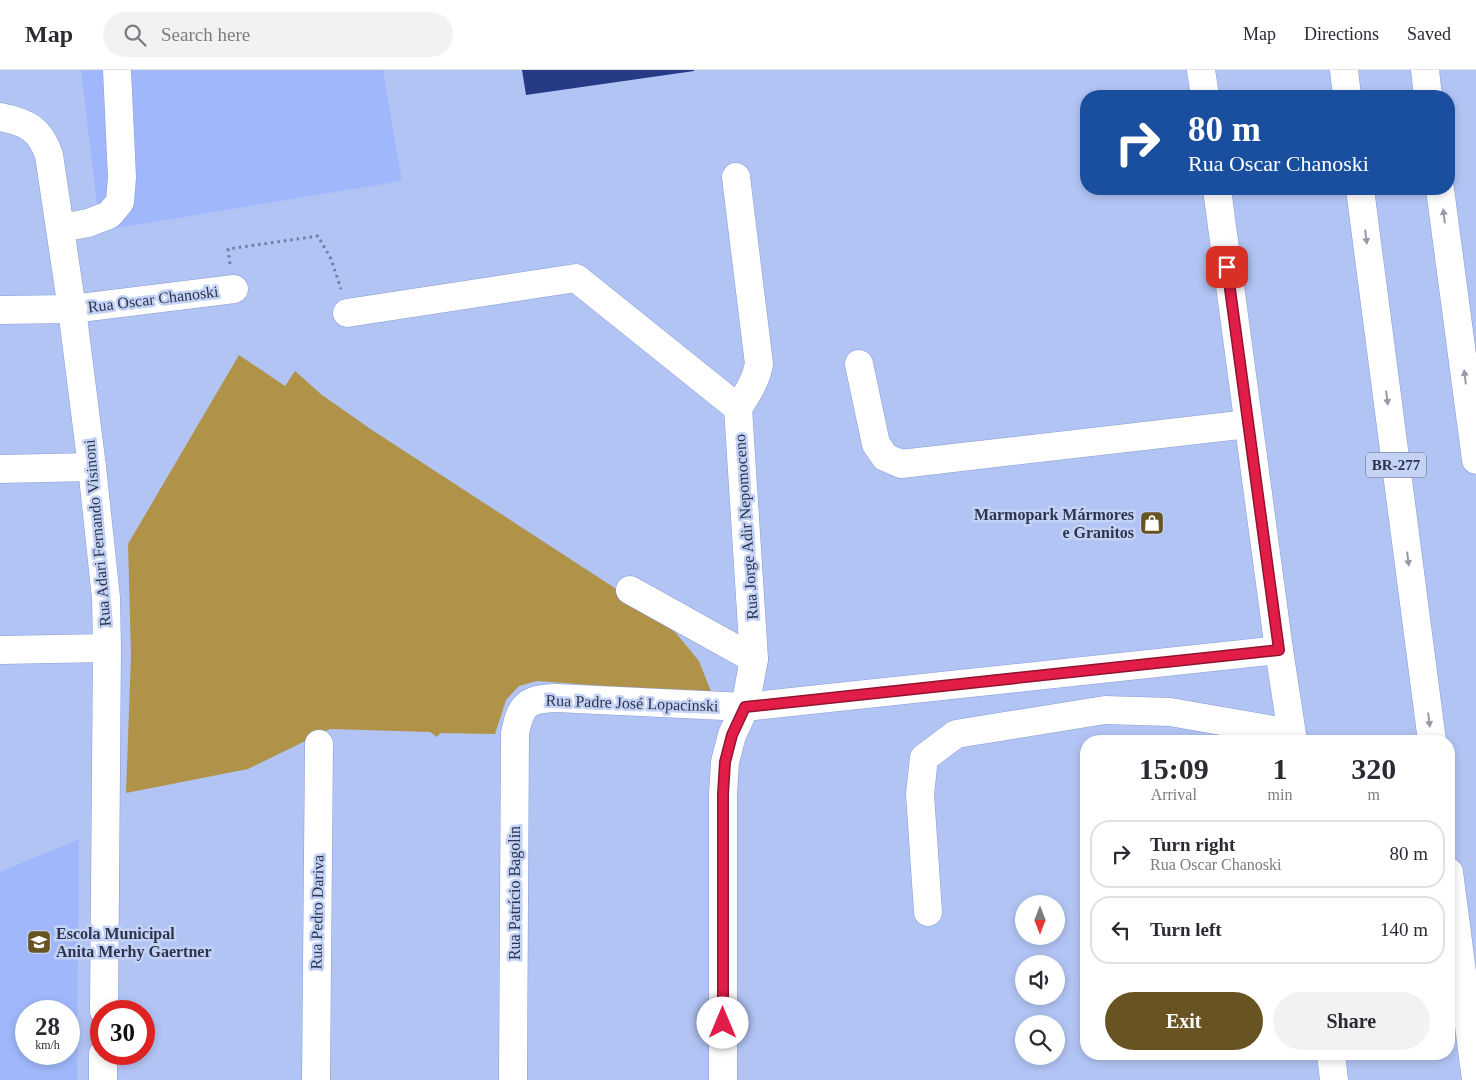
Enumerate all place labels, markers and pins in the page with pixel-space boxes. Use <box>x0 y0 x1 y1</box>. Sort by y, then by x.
pin <box>1206 246 1248 288</box>
place label: Marmopark Mármores e Granitos <box>974 506 1134 541</box>
shop icon: Marmopark Mármores e Granitos <box>1139 510 1165 536</box>
place label: Escola Municipal Anita Merhy Gaertner <box>56 925 212 961</box>
school or university icon: Escola Municipal Anita Merhy Gaertner <box>26 929 52 955</box>

